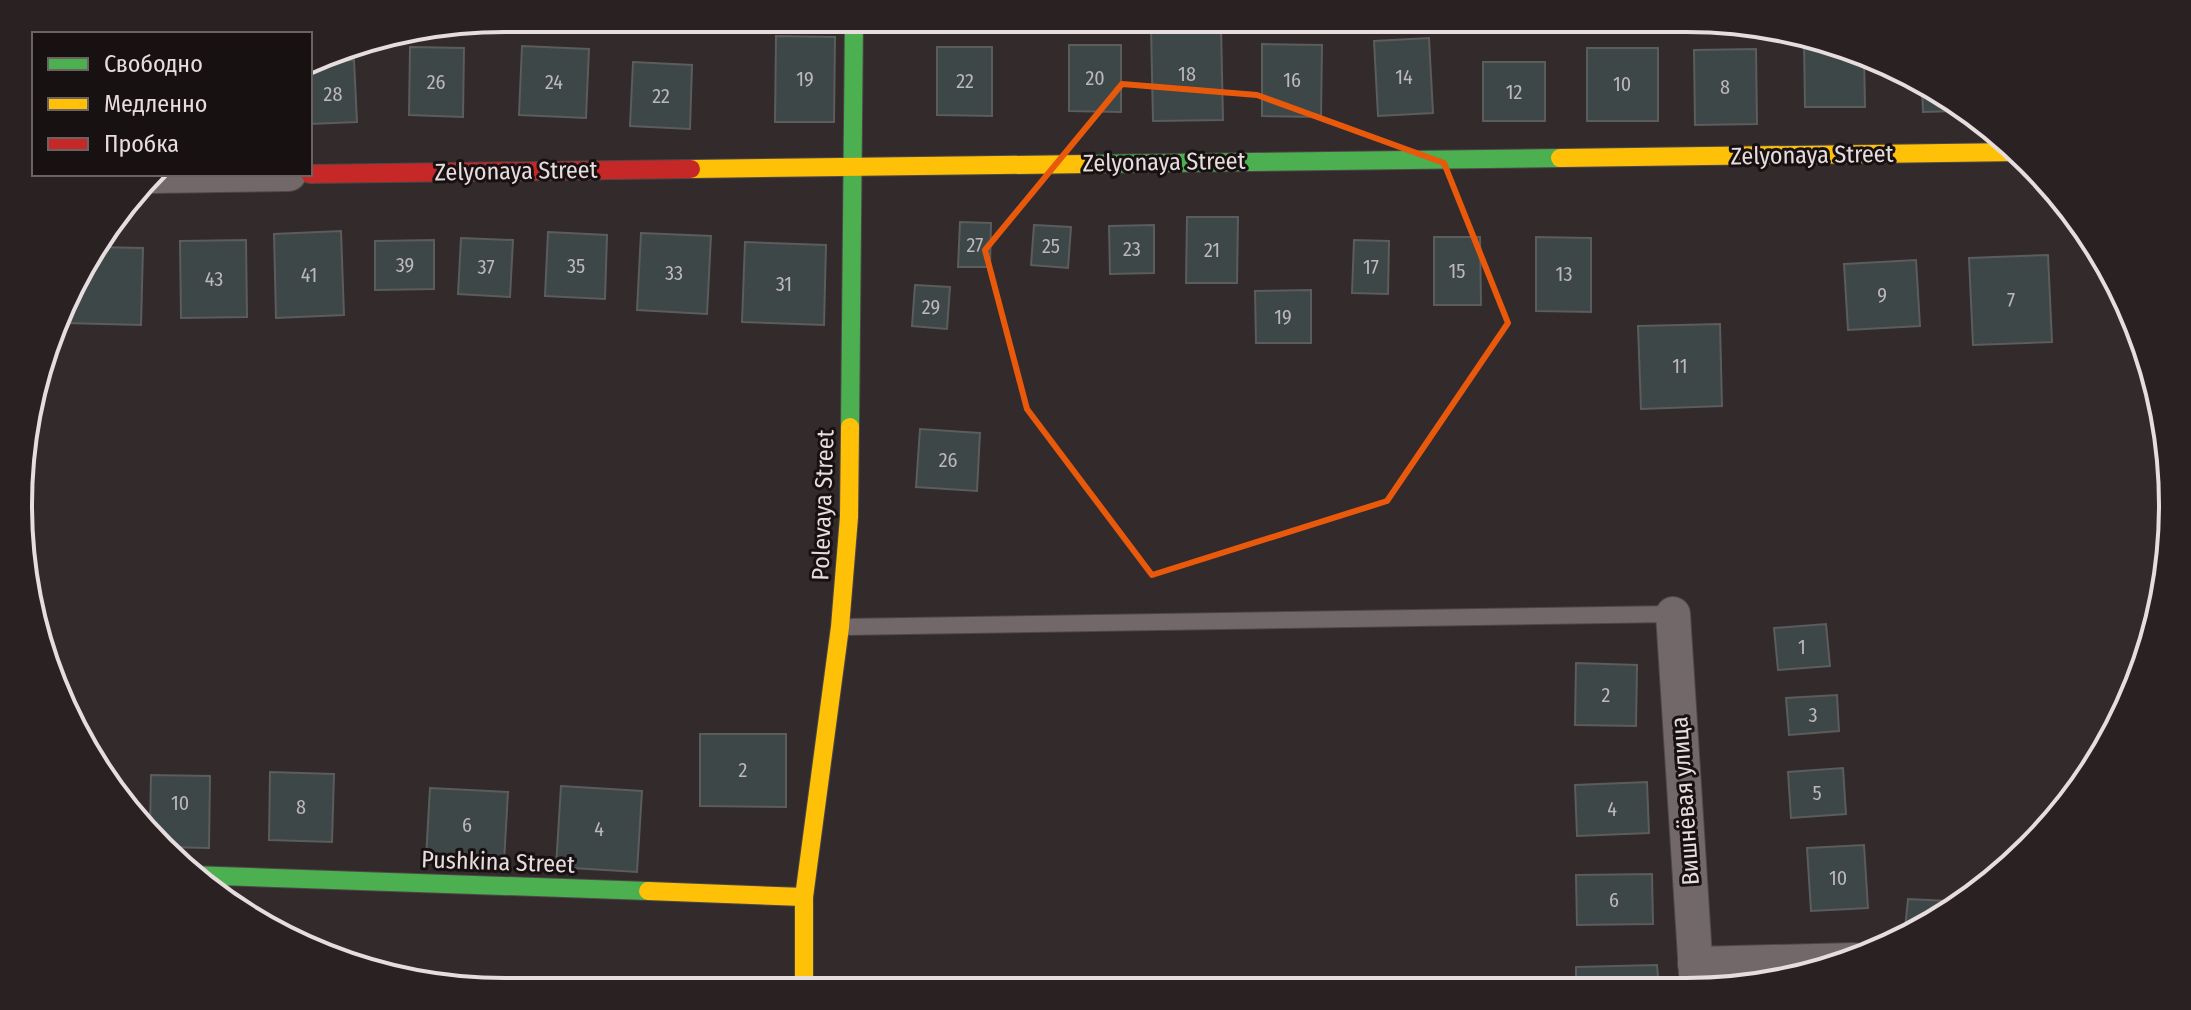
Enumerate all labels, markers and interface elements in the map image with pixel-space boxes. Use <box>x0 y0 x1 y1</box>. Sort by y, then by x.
legend <box>32 32 312 176</box>
text: Свободно <box>104 50 203 78</box>
house number: 18 <box>1178 62 1196 86</box>
house number: 14 <box>1395 65 1413 89</box>
house number: 20 <box>1085 66 1105 90</box>
house number: 19 <box>796 67 814 91</box>
house number: 16 <box>1283 68 1301 92</box>
house number: 22 <box>956 69 974 93</box>
house number: 26 <box>427 70 445 94</box>
house number: 24 <box>545 70 563 94</box>
house number: 10 <box>1613 72 1631 96</box>
house number: 8 <box>1720 75 1730 99</box>
house number: 12 <box>1506 80 1522 104</box>
house number: 28 <box>324 82 342 106</box>
house number: 22 <box>652 84 670 108</box>
text: Медленно <box>104 90 207 118</box>
text: Пробка <box>104 130 179 158</box>
street label: Zelyonaya Street <box>1730 140 1894 170</box>
street label: Zelyonaya Street <box>1082 147 1246 177</box>
street label: Zelyonaya Street <box>434 156 598 186</box>
house number: 27 <box>967 233 983 257</box>
house number: 25 <box>1042 234 1060 258</box>
house number: 23 <box>1123 237 1141 261</box>
house number: 21 <box>1204 238 1220 262</box>
house number: 39 <box>396 253 414 277</box>
house number: 35 <box>567 254 585 278</box>
house number: 37 <box>477 255 495 279</box>
house number: 17 <box>1363 255 1379 279</box>
house number: 15 <box>1449 259 1465 283</box>
house number: 33 <box>665 261 683 285</box>
house number: 13 <box>1556 262 1572 286</box>
house number: 41 <box>301 263 317 287</box>
house number: 43 <box>205 267 223 291</box>
house number: 31 <box>776 272 792 296</box>
house number: 9 <box>1877 283 1887 307</box>
house number: 7 <box>2007 288 2015 312</box>
house number: 29 <box>922 295 940 319</box>
house number: 19 <box>1274 305 1292 329</box>
house number: 11 <box>1672 354 1688 378</box>
street label: Polevaya Street <box>806 429 840 581</box>
house number: 26 <box>939 448 957 472</box>
house number: 1 <box>1798 635 1806 659</box>
house number: 2 <box>1602 683 1611 707</box>
house number: 3 <box>1808 703 1818 727</box>
street label: Вишнёвая улица <box>1665 716 1705 886</box>
house number: 2 <box>739 758 748 782</box>
house number: 5 <box>1812 781 1822 805</box>
house number: 10 <box>171 791 189 815</box>
house number: 8 <box>296 795 306 819</box>
house number: 4 <box>1607 797 1617 821</box>
house number: 6 <box>462 813 472 837</box>
house number: 4 <box>594 817 604 841</box>
street label: Pushkina Street <box>421 845 575 879</box>
house number: 10 <box>1829 866 1847 890</box>
house number: 6 <box>1609 888 1619 912</box>

